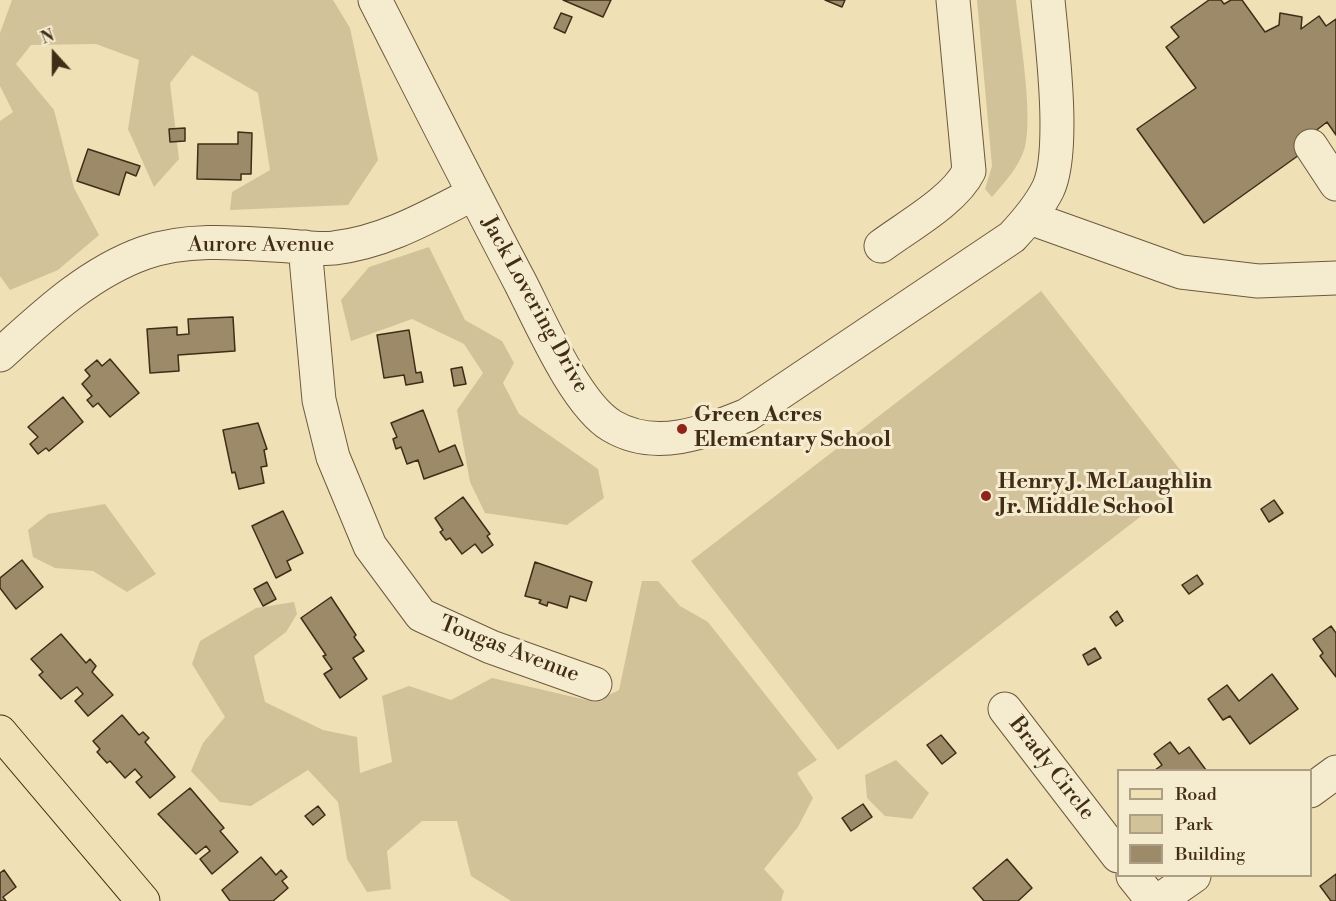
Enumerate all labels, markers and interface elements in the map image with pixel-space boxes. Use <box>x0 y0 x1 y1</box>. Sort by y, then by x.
north arrow <box>24 24 84 84</box>
text: N <box>38 26 57 49</box>
street label: Jack Lovering Drive <box>474 212 594 398</box>
street label: Aurore Avenue <box>188 233 334 259</box>
place label: Green Acres Elementary School <box>694 403 891 454</box>
marker: Green Acres Elementary School <box>675 422 689 436</box>
place label: Henry J. McLaughlin Jr. Middle School <box>998 470 1212 522</box>
marker: Henry J. McLaughlin Jr. Middle School <box>979 489 993 503</box>
street label: Tougas Avenue <box>435 611 583 689</box>
street label: Brady Circle <box>1002 712 1100 826</box>
legend <box>1117 769 1312 877</box>
text: Road <box>1175 783 1217 806</box>
text: Park <box>1175 813 1212 836</box>
text: Building <box>1175 843 1245 866</box>

